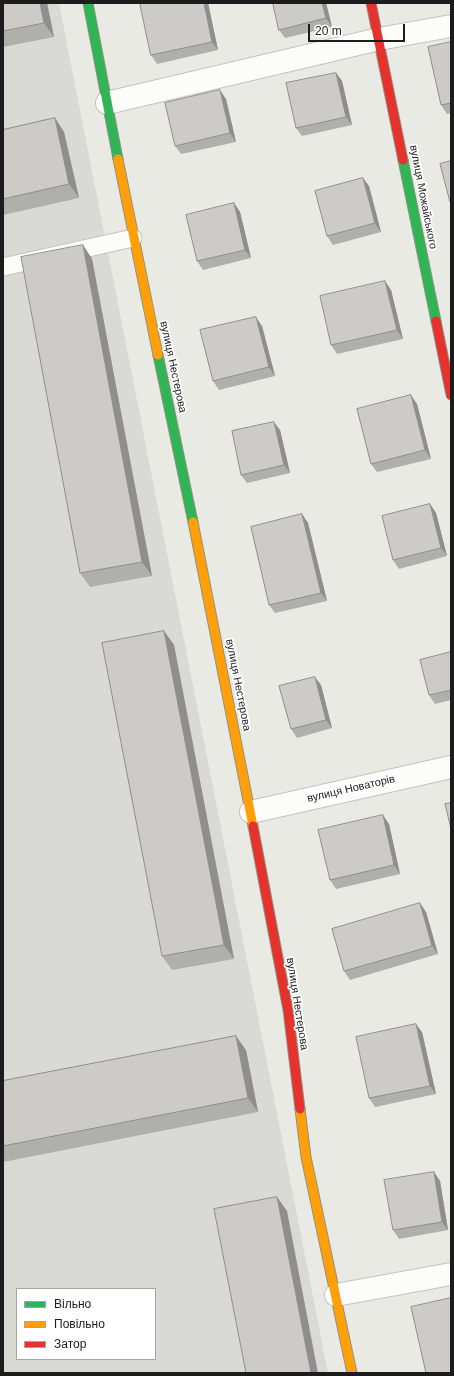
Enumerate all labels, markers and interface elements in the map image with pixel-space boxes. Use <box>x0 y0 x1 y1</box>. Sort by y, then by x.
scale bar <box>310 16 407 42</box>
text: 20 m <box>315 24 342 38</box>
street label: вулиця Можайського <box>406 144 440 250</box>
street label: вулиця Нестерова <box>157 320 189 414</box>
street label: вулиця Нестерова <box>223 638 253 732</box>
street label: вулиця Новаторів <box>306 772 396 806</box>
street label: вулиця Нестерова <box>283 957 311 1051</box>
legend <box>16 1288 156 1360</box>
text: Вільно <box>54 1297 91 1311</box>
text: Повільно <box>54 1317 105 1331</box>
text: Затор <box>54 1337 86 1351</box>

